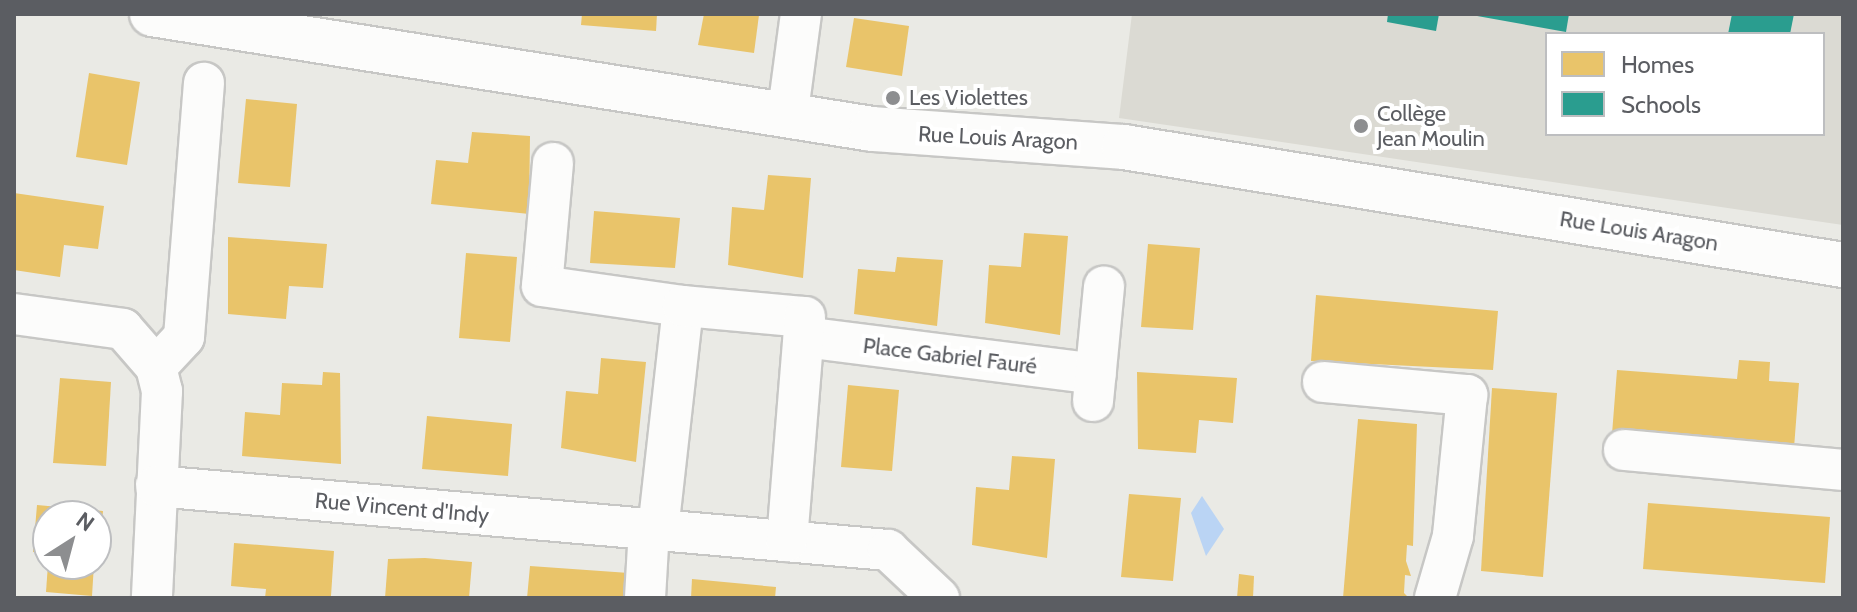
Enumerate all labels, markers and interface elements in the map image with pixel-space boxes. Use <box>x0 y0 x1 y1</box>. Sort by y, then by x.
legend <box>1545 32 1825 136</box>
text: Homes <box>1621 50 1694 79</box>
place label: Les Violettes <box>909 85 1028 111</box>
marker: Les Violettes <box>884 89 902 107</box>
text: Schools <box>1621 90 1701 119</box>
place label: Collège Jean Moulin <box>1377 100 1485 152</box>
marker: Collège Jean Moulin <box>1352 117 1370 135</box>
street label: Rue Louis Aragon <box>917 121 1079 155</box>
street label: Rue Louis Aragon <box>1558 205 1720 257</box>
street label: Place Gabriel Fauré <box>861 332 1039 380</box>
street label: Rue Vincent d'Indy <box>314 487 490 529</box>
north arrow <box>32 500 112 580</box>
text: N <box>71 506 99 537</box>

